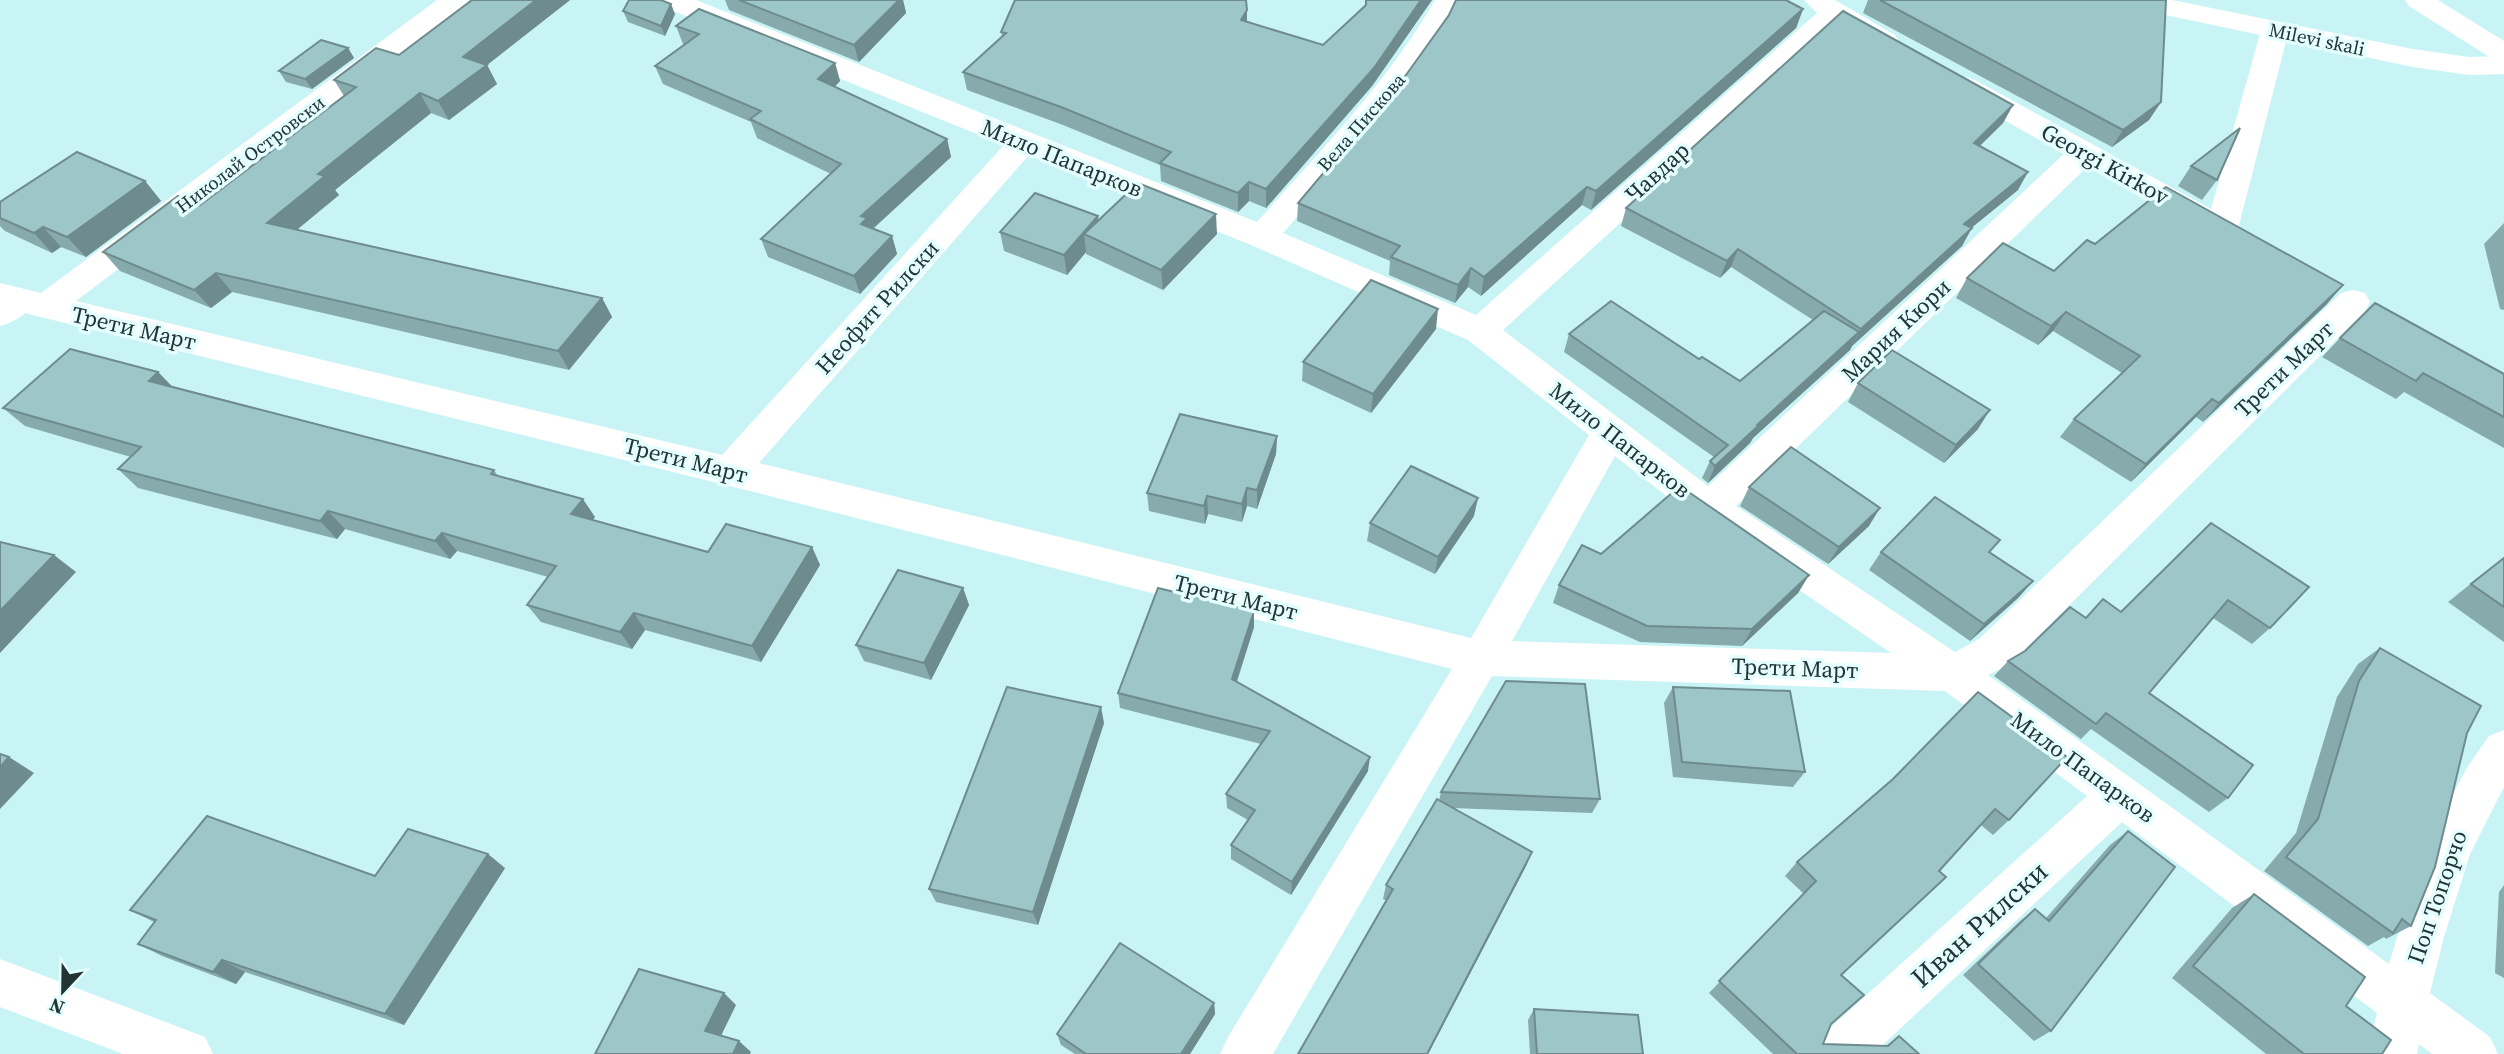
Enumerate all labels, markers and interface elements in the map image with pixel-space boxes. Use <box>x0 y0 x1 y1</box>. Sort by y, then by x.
street label: Milevi skali <box>2267 16 2368 62</box>
street label: Вела Пискова <box>1311 67 1411 177</box>
street label: Николай Островски <box>170 89 330 219</box>
street label: Мило Папарков <box>977 111 1147 205</box>
street label: Georgi Kirkov <box>2035 116 2175 213</box>
street label: Чавдар <box>1618 134 1696 210</box>
street label: Неофит Рилски <box>808 233 946 381</box>
street label: Мария Кюри <box>1834 271 1958 389</box>
street label: Трети Март <box>69 298 199 358</box>
street label: Трети Март <box>2227 313 2341 425</box>
street label: Мило Папарков <box>1543 375 1697 505</box>
street label: Трети Март <box>621 429 751 491</box>
street label: Трети Март <box>1171 566 1301 628</box>
street label: Трети Март <box>1731 650 1859 686</box>
street label: Мило Папарков <box>2004 704 2162 830</box>
street label: Поп Топорчо <box>2399 826 2475 968</box>
street label: Иван Рилски <box>1902 852 2056 996</box>
north arrow <box>28 956 98 1026</box>
text: N <box>45 992 68 1021</box>

